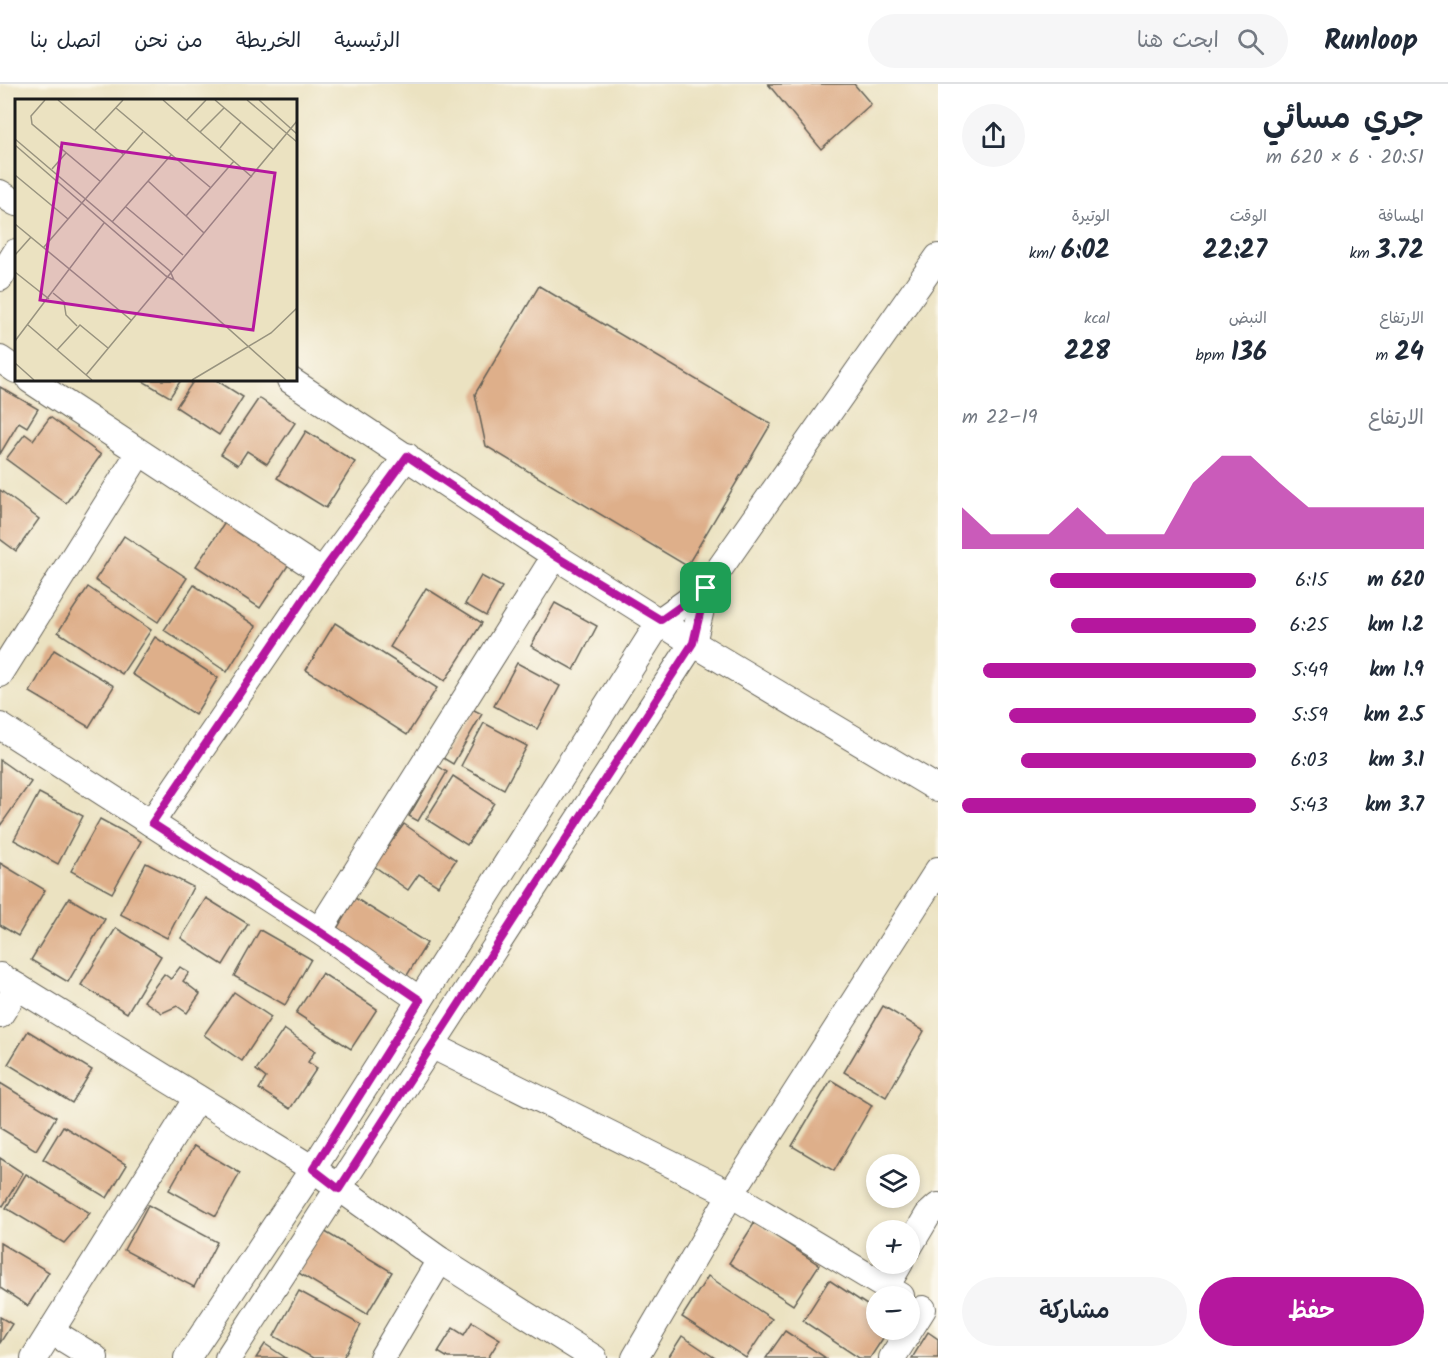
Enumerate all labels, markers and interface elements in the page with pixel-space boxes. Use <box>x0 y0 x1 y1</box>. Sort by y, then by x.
search box <box>868 14 1288 68</box>
text: Runloop <box>1324 19 1418 64</box>
text: ابحث هنا <box>1137 24 1219 59</box>
text: اتصل بنا <box>30 25 101 58</box>
text: من نحن <box>134 25 203 58</box>
text: الخريطة <box>236 25 301 58</box>
text: الرئيسية <box>334 25 400 58</box>
icon: search <box>1234 25 1267 58</box>
text: جري مسائي <box>1263 93 1424 146</box>
inset map <box>15 99 297 381</box>
button: share <box>962 104 1025 167</box>
text: 20:51 · 6 × 620 m <box>1266 142 1424 174</box>
text: الوتيرة <box>1071 204 1110 229</box>
text: الوقت <box>1230 204 1267 229</box>
text: المسافة <box>1378 204 1424 229</box>
text: 6:02 <box>1061 230 1110 272</box>
text: 22:27 <box>1203 230 1267 272</box>
text: 3.72 <box>1376 230 1424 272</box>
text: /km <box>1029 241 1061 266</box>
text: km <box>1350 241 1376 266</box>
text: kcal <box>1084 306 1110 331</box>
text: النبض <box>1229 306 1267 331</box>
text: الارتفاع <box>1379 306 1424 331</box>
text: 228 <box>1064 331 1110 373</box>
text: 136 <box>1231 332 1267 374</box>
text: 24 <box>1395 332 1424 374</box>
text: bpm <box>1196 343 1231 368</box>
text: m <box>1376 343 1395 368</box>
text: 19–22 m <box>962 402 1037 434</box>
text: الارتفاع <box>1368 403 1424 435</box>
pin <box>680 562 731 613</box>
text: 6:15 <box>1295 565 1328 597</box>
text: 620 m <box>1367 565 1424 597</box>
icon: arrive <box>689 571 722 604</box>
text: 6:25 <box>1290 610 1328 642</box>
text: 1.2 km <box>1368 610 1424 642</box>
text: 5:49 <box>1292 655 1328 687</box>
text: 1.9 km <box>1369 655 1424 687</box>
text: 5:59 <box>1292 700 1328 732</box>
text: 2.5 km <box>1364 700 1424 732</box>
text: 6:03 <box>1291 745 1328 777</box>
text: 3.1 km <box>1368 745 1424 777</box>
text: 5:43 <box>1290 790 1328 822</box>
text: 3.7 km <box>1365 790 1424 822</box>
map controls <box>866 1154 920 1340</box>
button: layers <box>866 1154 920 1208</box>
button: + <box>866 1220 920 1274</box>
button: مشاركة <box>962 1277 1187 1346</box>
button: حفظ <box>1199 1277 1424 1346</box>
button: − <box>866 1286 920 1340</box>

